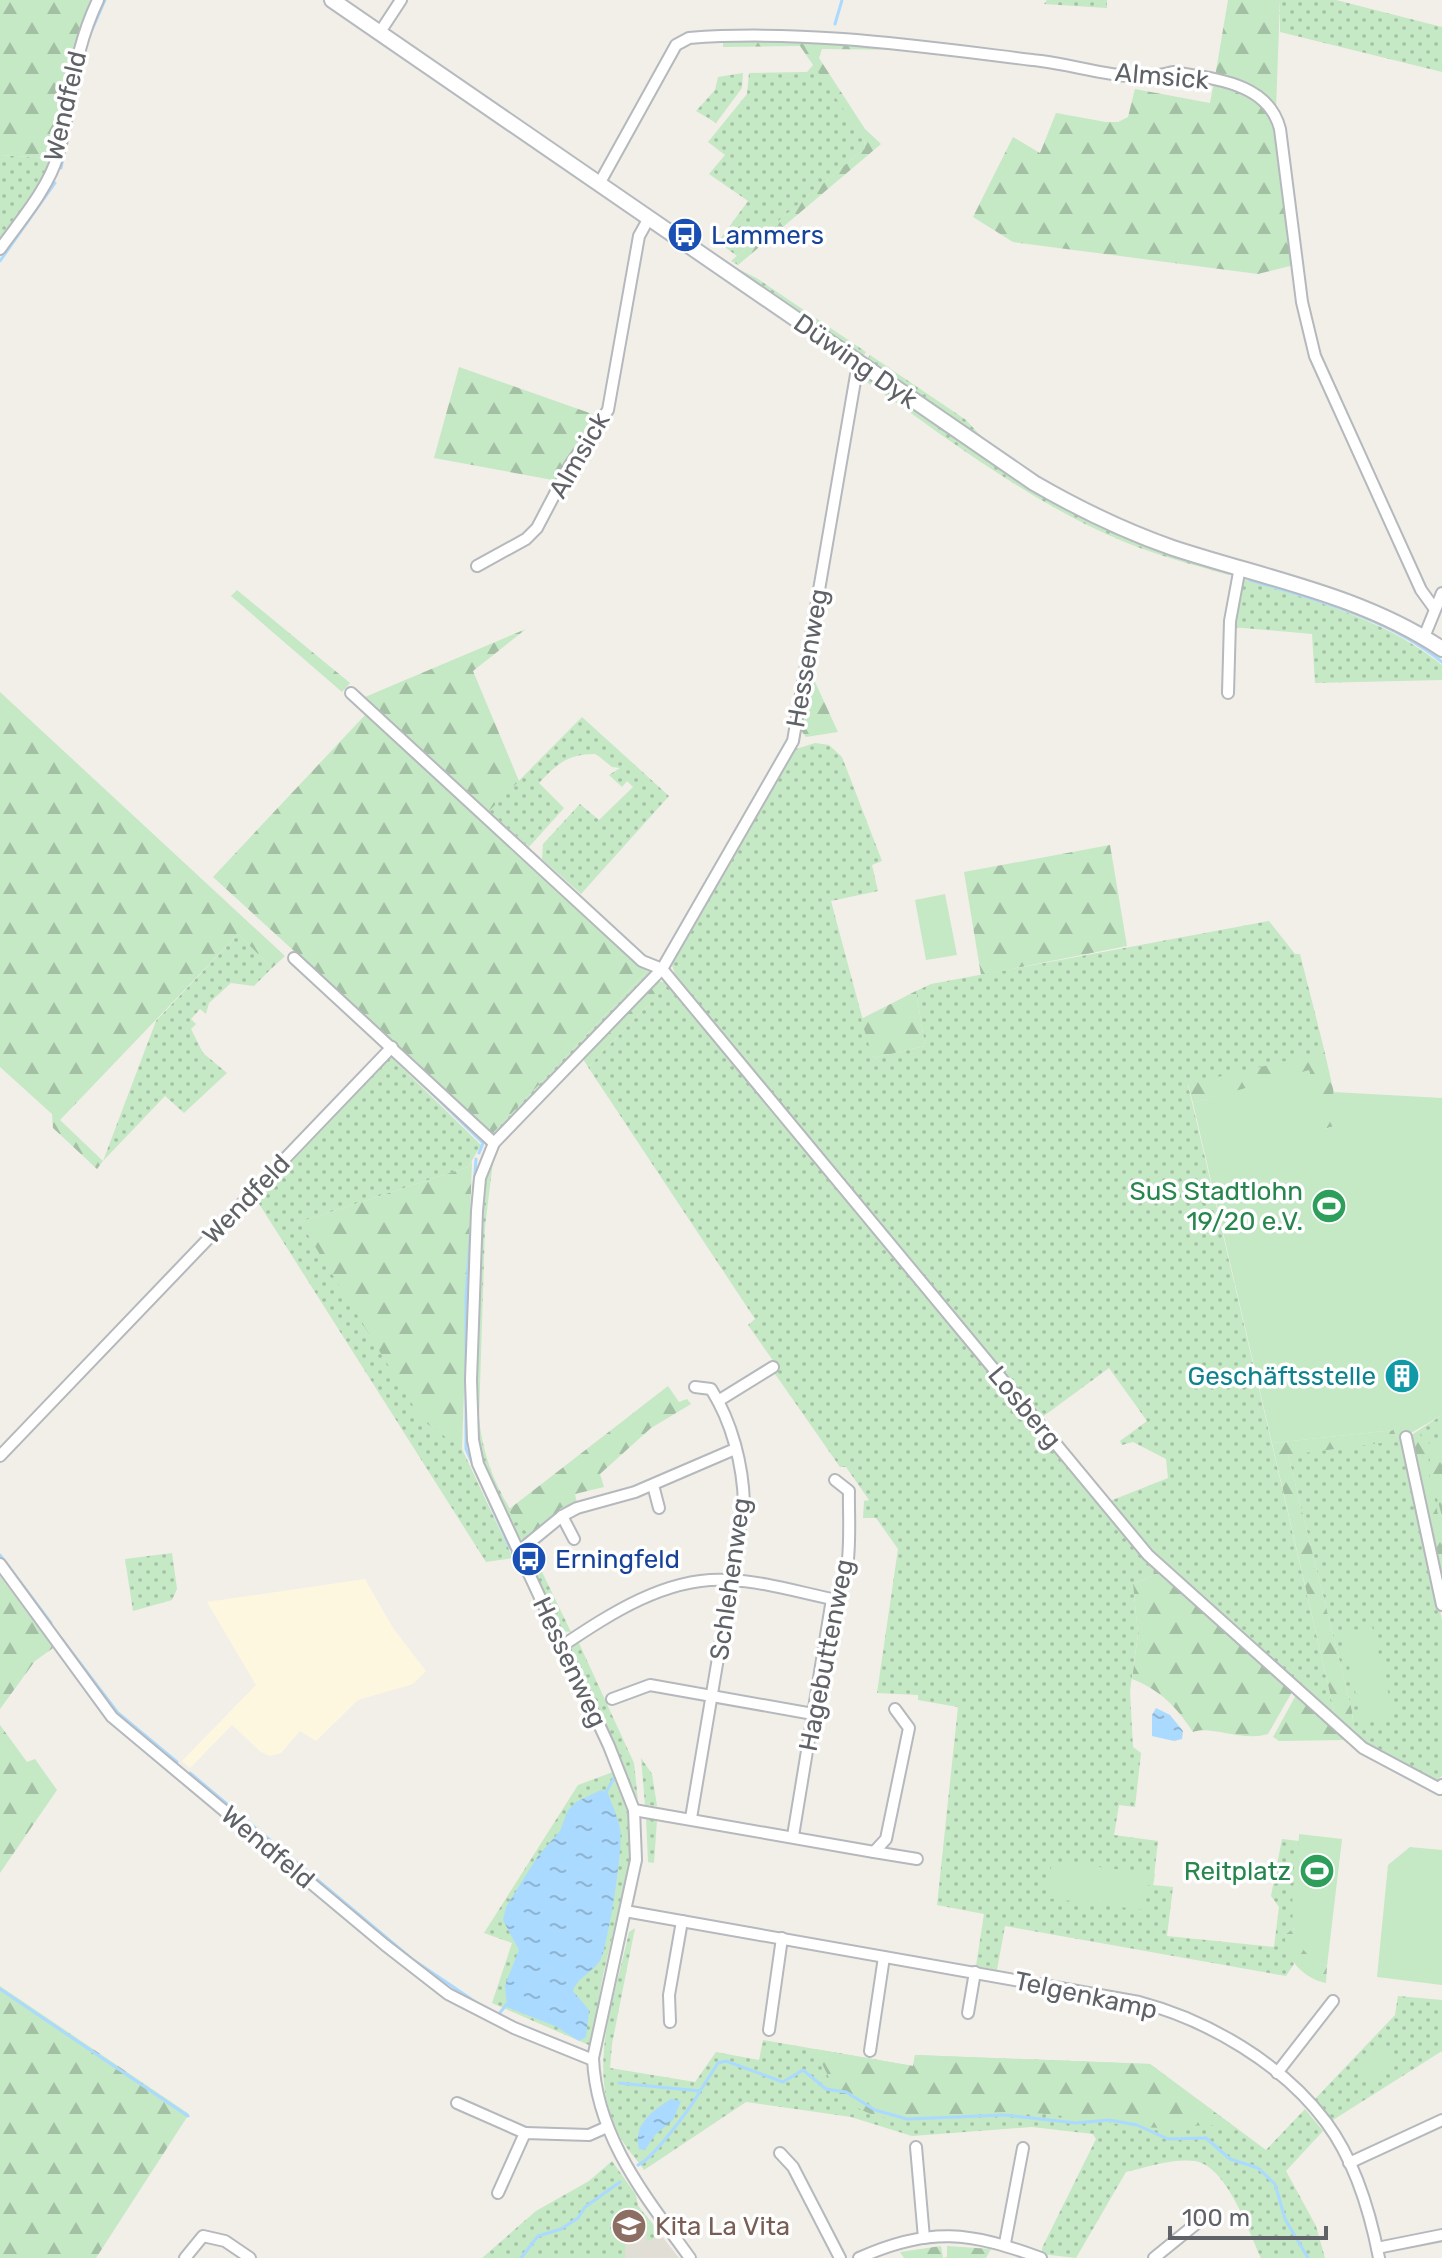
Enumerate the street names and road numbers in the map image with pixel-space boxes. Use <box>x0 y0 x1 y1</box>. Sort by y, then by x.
street label: Wendfeld <box>38 48 93 164</box>
street label: Almsick <box>1114 57 1211 96</box>
street label: Düwing Dyk <box>788 307 924 416</box>
street label: Almsick <box>542 406 617 504</box>
street label: Hessenweg <box>780 586 835 730</box>
street label: Wendfeld <box>196 1148 296 1250</box>
street label: Losberg <box>981 1360 1068 1455</box>
street label: Schlehenweg <box>704 1496 757 1662</box>
street label: Hagebuttenweg <box>793 1556 860 1754</box>
street label: Hessenweg <box>526 1592 613 1732</box>
street label: Wendfeld <box>215 1799 321 1895</box>
street label: Telgenkamp <box>1012 1965 1160 2026</box>

